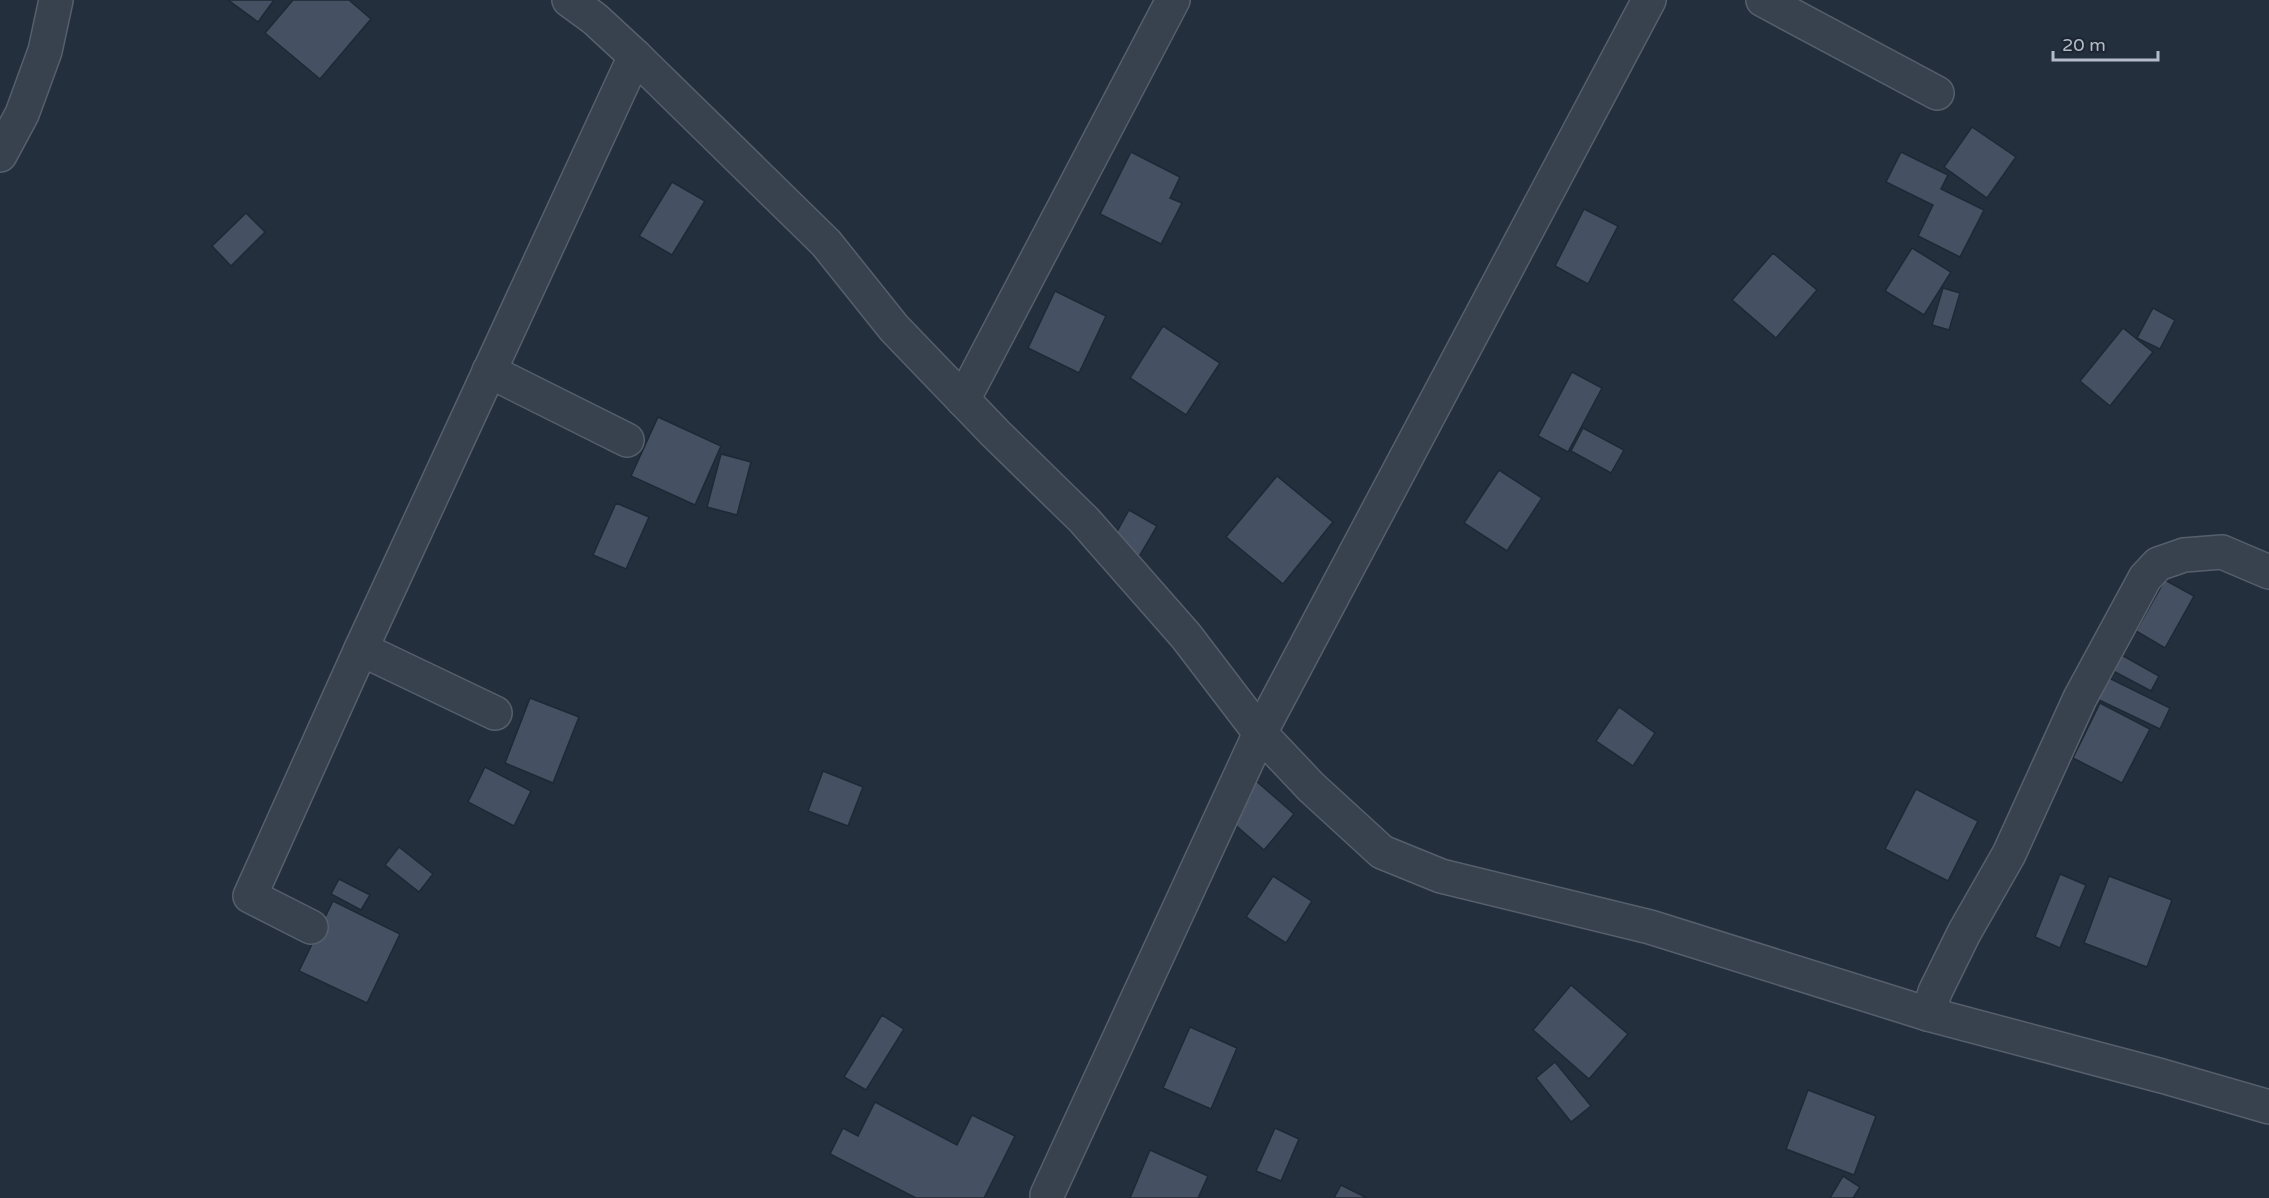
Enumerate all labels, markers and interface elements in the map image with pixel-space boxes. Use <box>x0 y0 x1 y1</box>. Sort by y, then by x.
scale bar <box>2053 24 2158 62</box>
text: 20 m <box>2062 34 2106 56</box>

